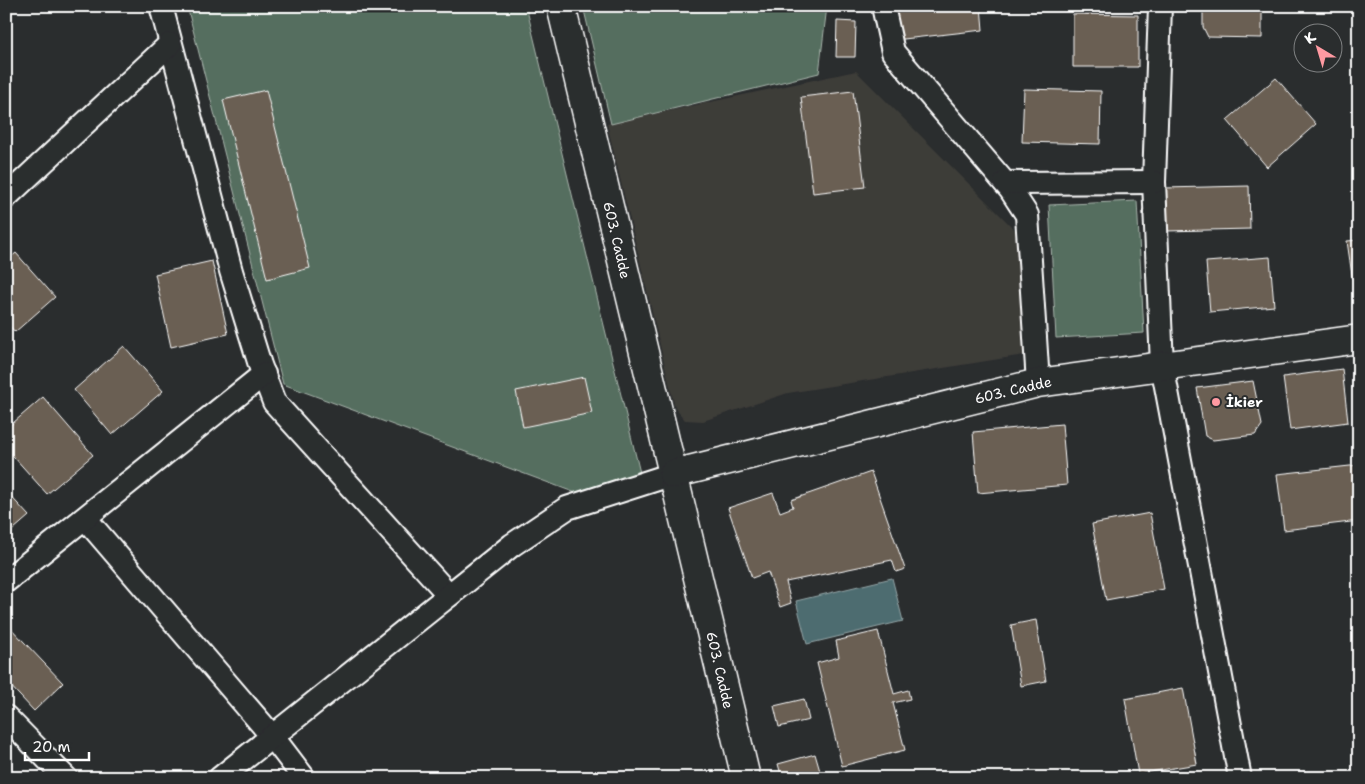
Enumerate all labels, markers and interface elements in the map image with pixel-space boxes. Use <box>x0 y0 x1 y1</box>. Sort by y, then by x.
north arrow <box>1292 22 1342 72</box>
text: K <box>1301 27 1320 48</box>
street label: 603. Cadde <box>599 200 635 280</box>
street label: 603. Cadde <box>973 372 1053 408</box>
place label: İkier <box>1226 393 1263 411</box>
marker: İkier <box>1210 396 1222 408</box>
street label: 603. Cadde <box>702 630 738 710</box>
scale bar <box>25 729 89 761</box>
text: 20 m <box>32 737 71 757</box>

